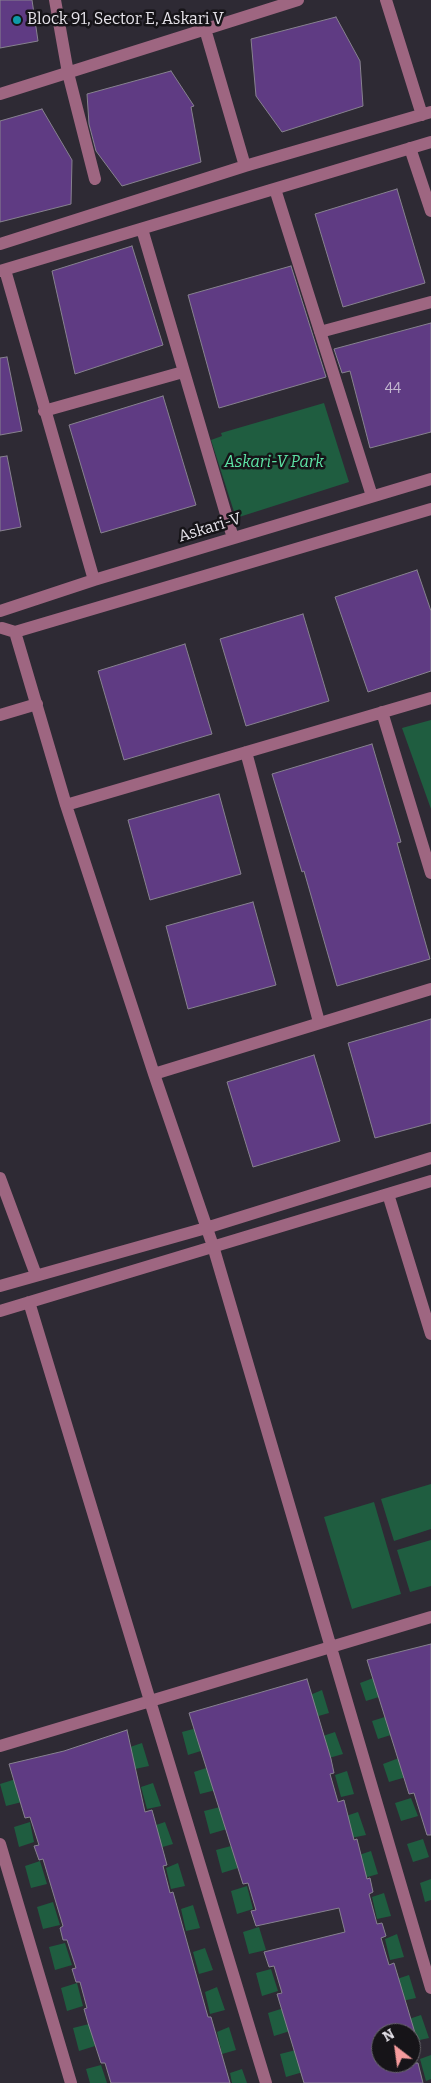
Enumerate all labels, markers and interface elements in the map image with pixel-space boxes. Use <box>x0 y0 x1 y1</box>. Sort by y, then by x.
place label: Block 91, Sector E, Askari V <box>27 10 224 30</box>
marker: Block 91, Sector E, Askari V <box>11 14 23 26</box>
house number: 44 <box>385 381 401 397</box>
park label: Askari-V Park <box>224 453 324 473</box>
street label: Askari-V <box>176 509 244 547</box>
north arrow <box>371 2023 421 2073</box>
text: N <box>380 2025 398 2046</box>

